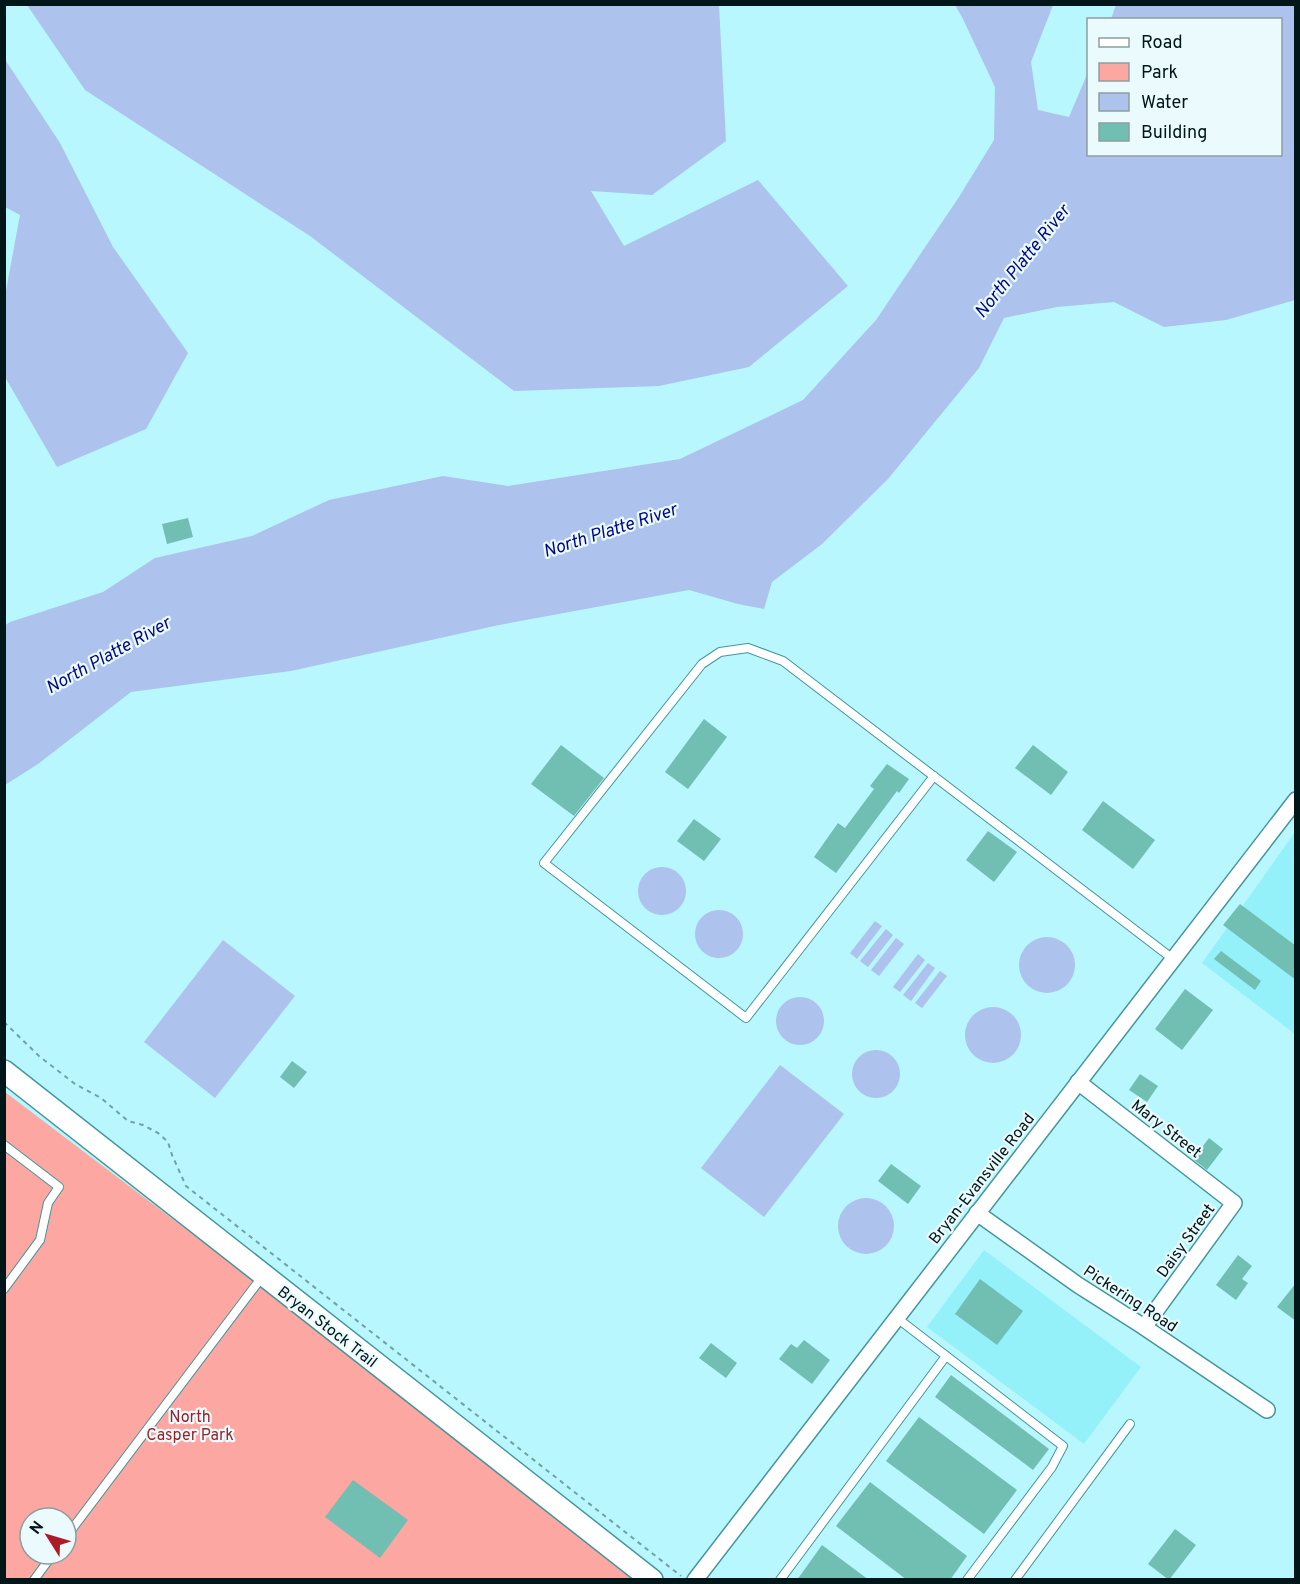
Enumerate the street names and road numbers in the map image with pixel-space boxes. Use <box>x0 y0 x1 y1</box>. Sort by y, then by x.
street label: Mary Street <box>1127 1096 1205 1163</box>
street label: Bryan-Evansville Road <box>925 1110 1040 1249</box>
street label: Daisy Street <box>1153 1200 1220 1282</box>
street label: Pickering Road <box>1079 1262 1181 1338</box>
street label: Bryan Stock Trail <box>273 1282 381 1373</box>

